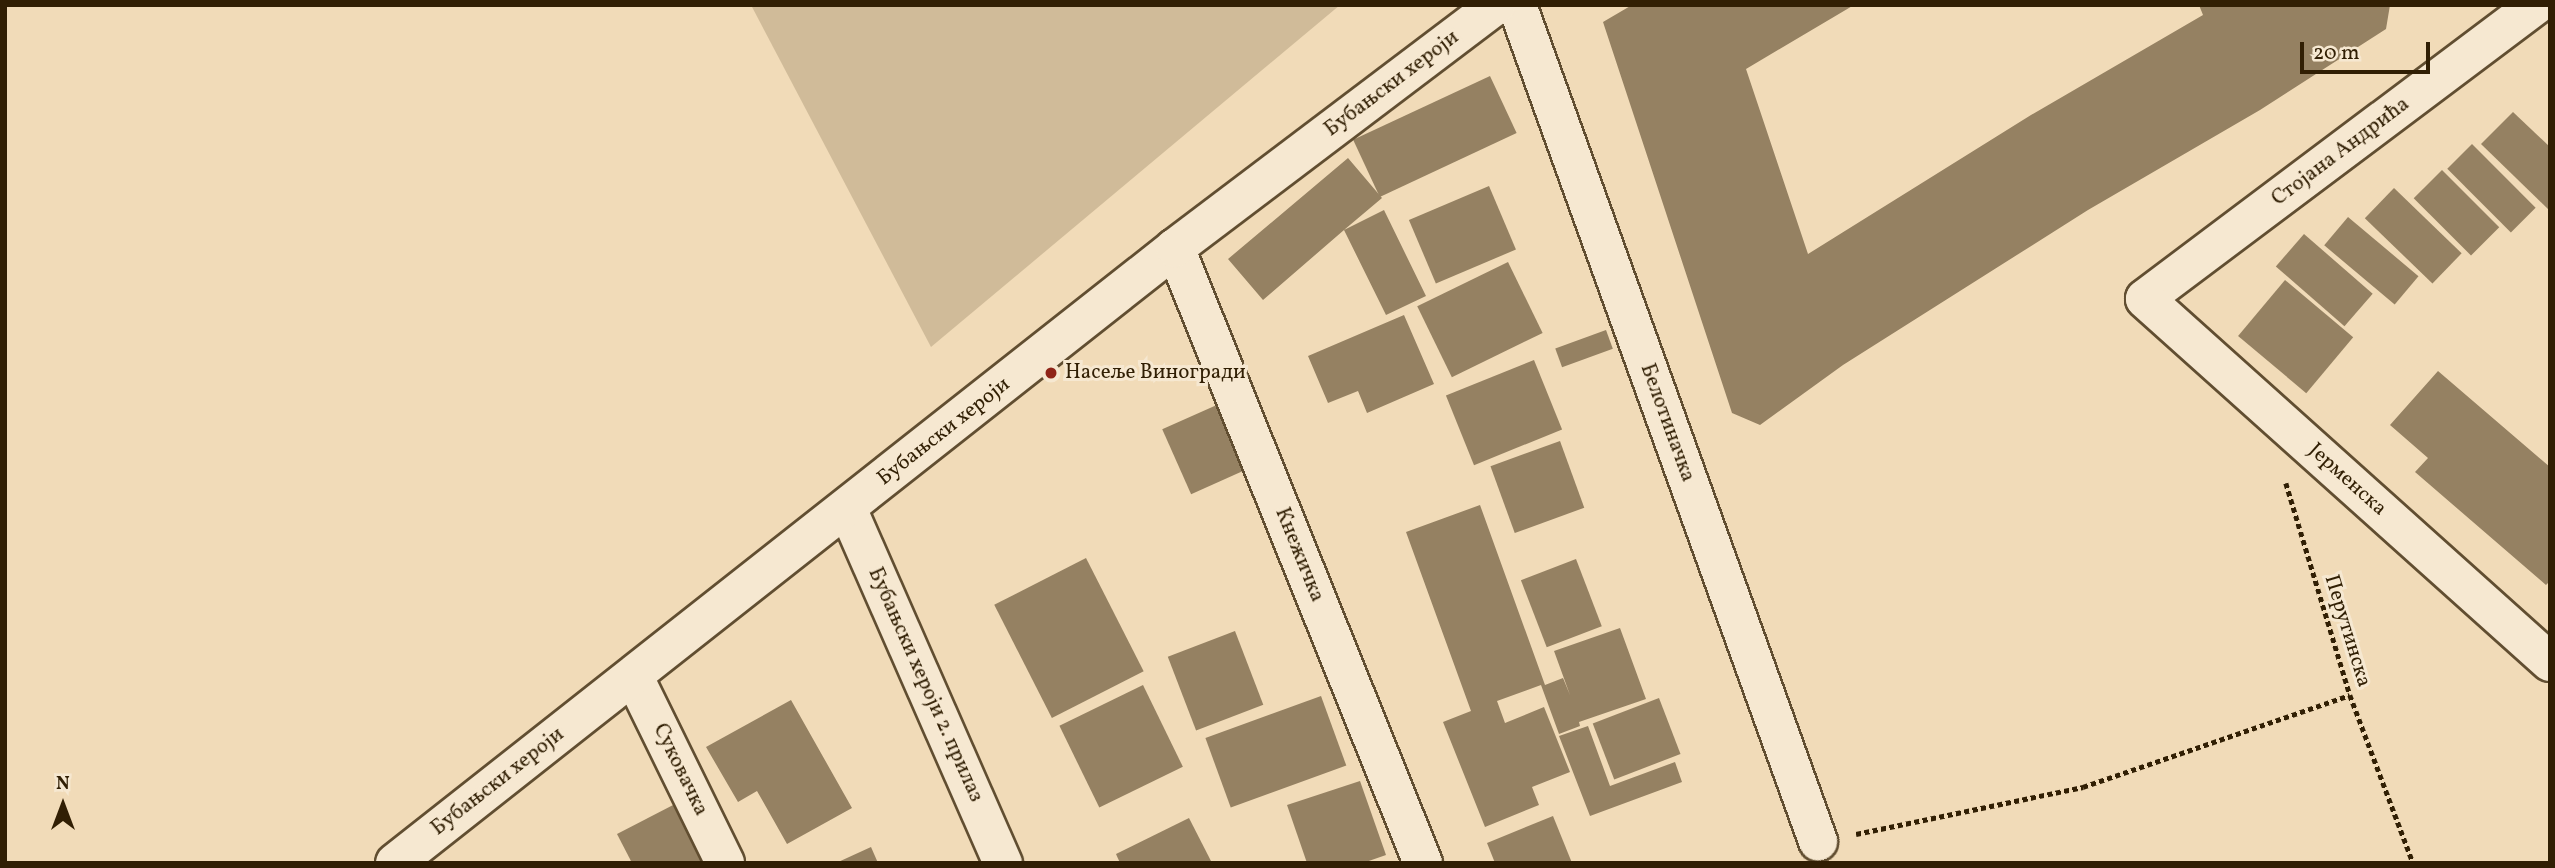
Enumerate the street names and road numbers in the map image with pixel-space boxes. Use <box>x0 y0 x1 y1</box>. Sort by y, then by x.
street label: Бубањски хероји <box>1320 25 1464 143</box>
street label: Стојана Андрића <box>2267 92 2415 212</box>
street label: Белотиначка <box>1634 360 1700 486</box>
street label: Бубањски хероји <box>873 372 1015 492</box>
street label: Јерменска <box>2303 438 2391 522</box>
street label: Кнежичка <box>1269 504 1329 606</box>
street label: Бубањски хероји 2. прилаз <box>862 564 988 806</box>
street label: Перутинска <box>2318 572 2376 690</box>
street label: Суковачка <box>647 720 713 820</box>
street label: Бубањски хероји <box>427 722 569 842</box>

